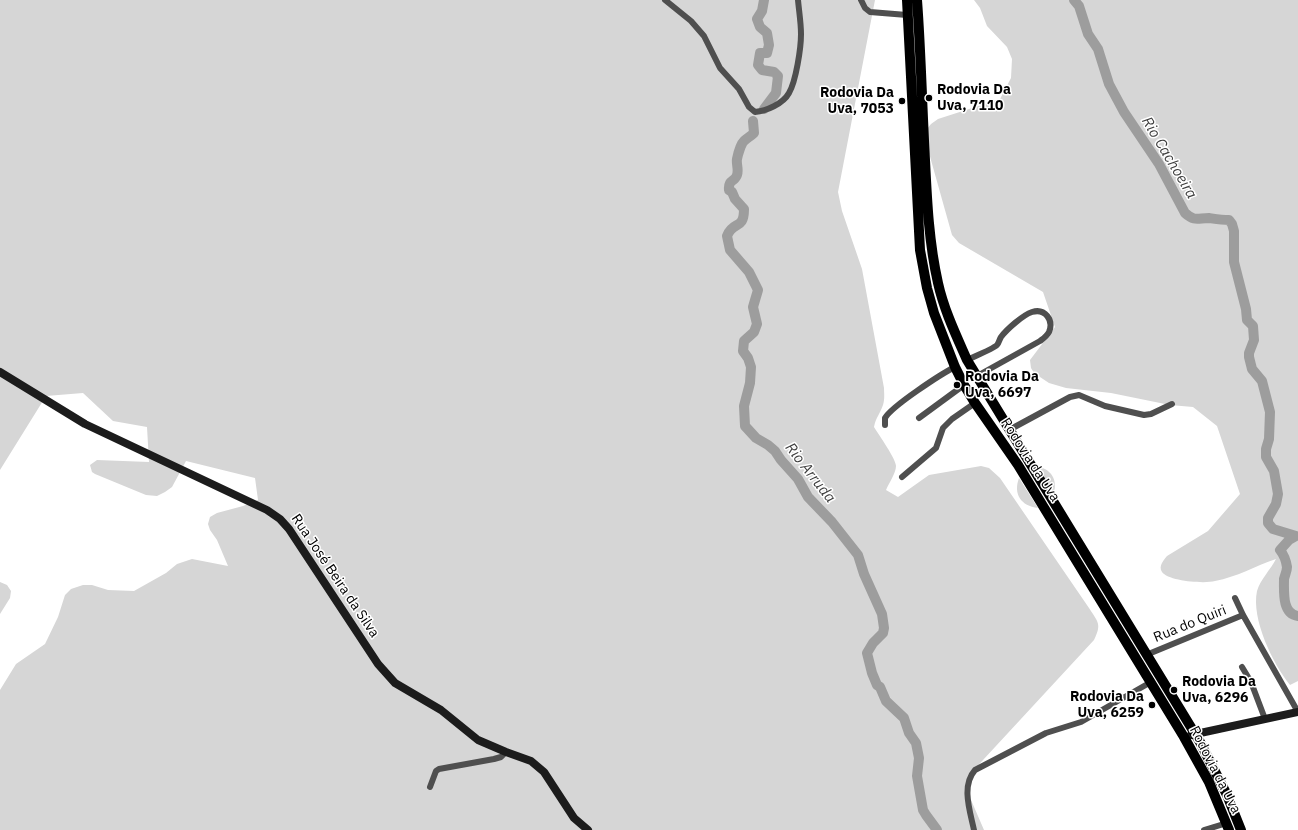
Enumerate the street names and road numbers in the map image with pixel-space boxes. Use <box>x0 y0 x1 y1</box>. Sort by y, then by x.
street label: Rodovia da Uva <box>997 415 1063 505</box>
street label: Rua José Beira da Silva <box>287 511 383 641</box>
street label: Rua do Quiri <box>1151 602 1229 646</box>
street label: Rodovia da Uva <box>1186 723 1244 817</box>

